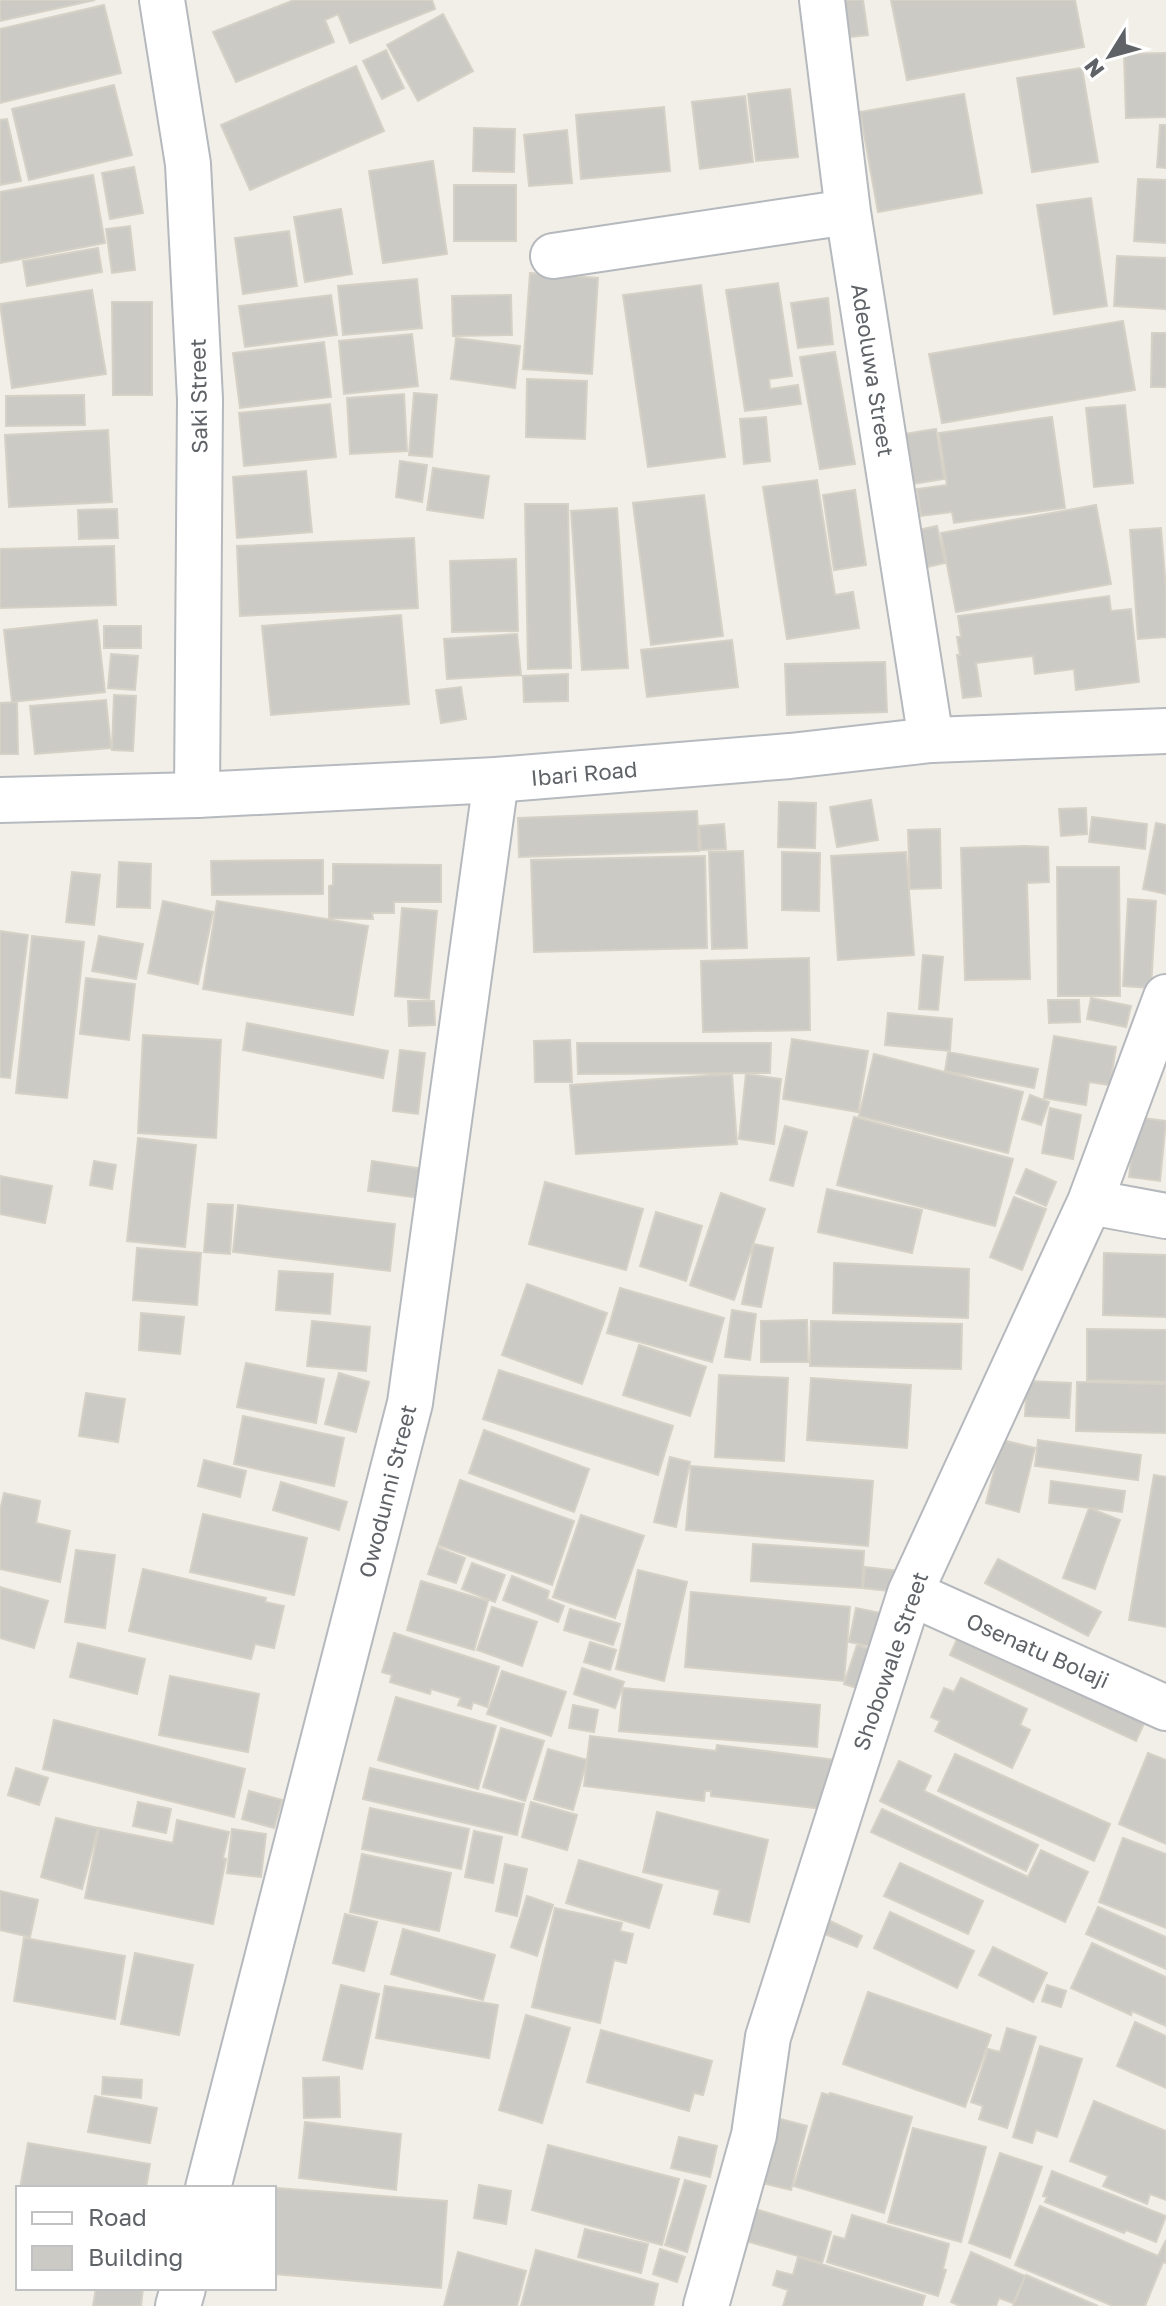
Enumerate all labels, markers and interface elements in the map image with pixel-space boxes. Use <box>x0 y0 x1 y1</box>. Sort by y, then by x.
north arrow <box>1070 16 1150 96</box>
text: N <box>1078 54 1109 83</box>
street label: Adeoluwa Street <box>846 282 900 458</box>
street label: Saki Street <box>183 338 213 454</box>
street label: Ibari Road <box>530 755 638 791</box>
street label: Owodunni Street <box>352 1402 422 1580</box>
street label: Shobowale Street <box>847 1568 933 1754</box>
street label: Osenatu Bolaji <box>963 1606 1113 1694</box>
legend <box>16 2186 276 2290</box>
text: Road <box>88 2202 147 2231</box>
text: Building <box>88 2242 183 2271</box>

